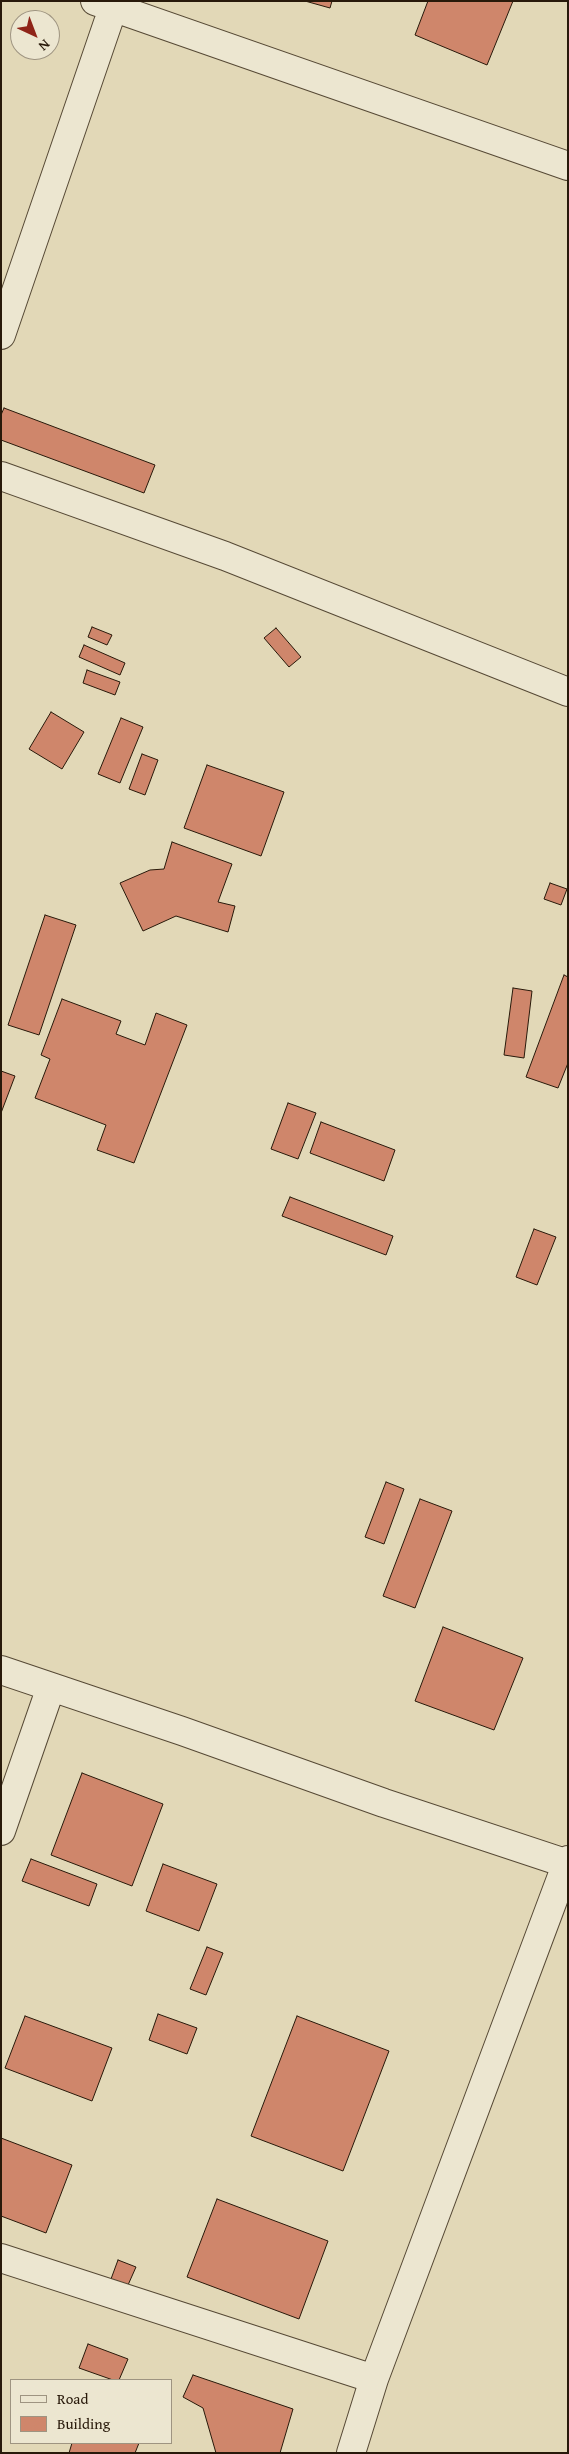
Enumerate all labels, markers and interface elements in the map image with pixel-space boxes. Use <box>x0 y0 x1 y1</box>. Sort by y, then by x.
north arrow <box>10 10 60 60</box>
text: N <box>34 35 55 56</box>
legend <box>10 2379 172 2444</box>
text: Road <box>57 2388 88 2409</box>
text: Building <box>57 2413 110 2434</box>

